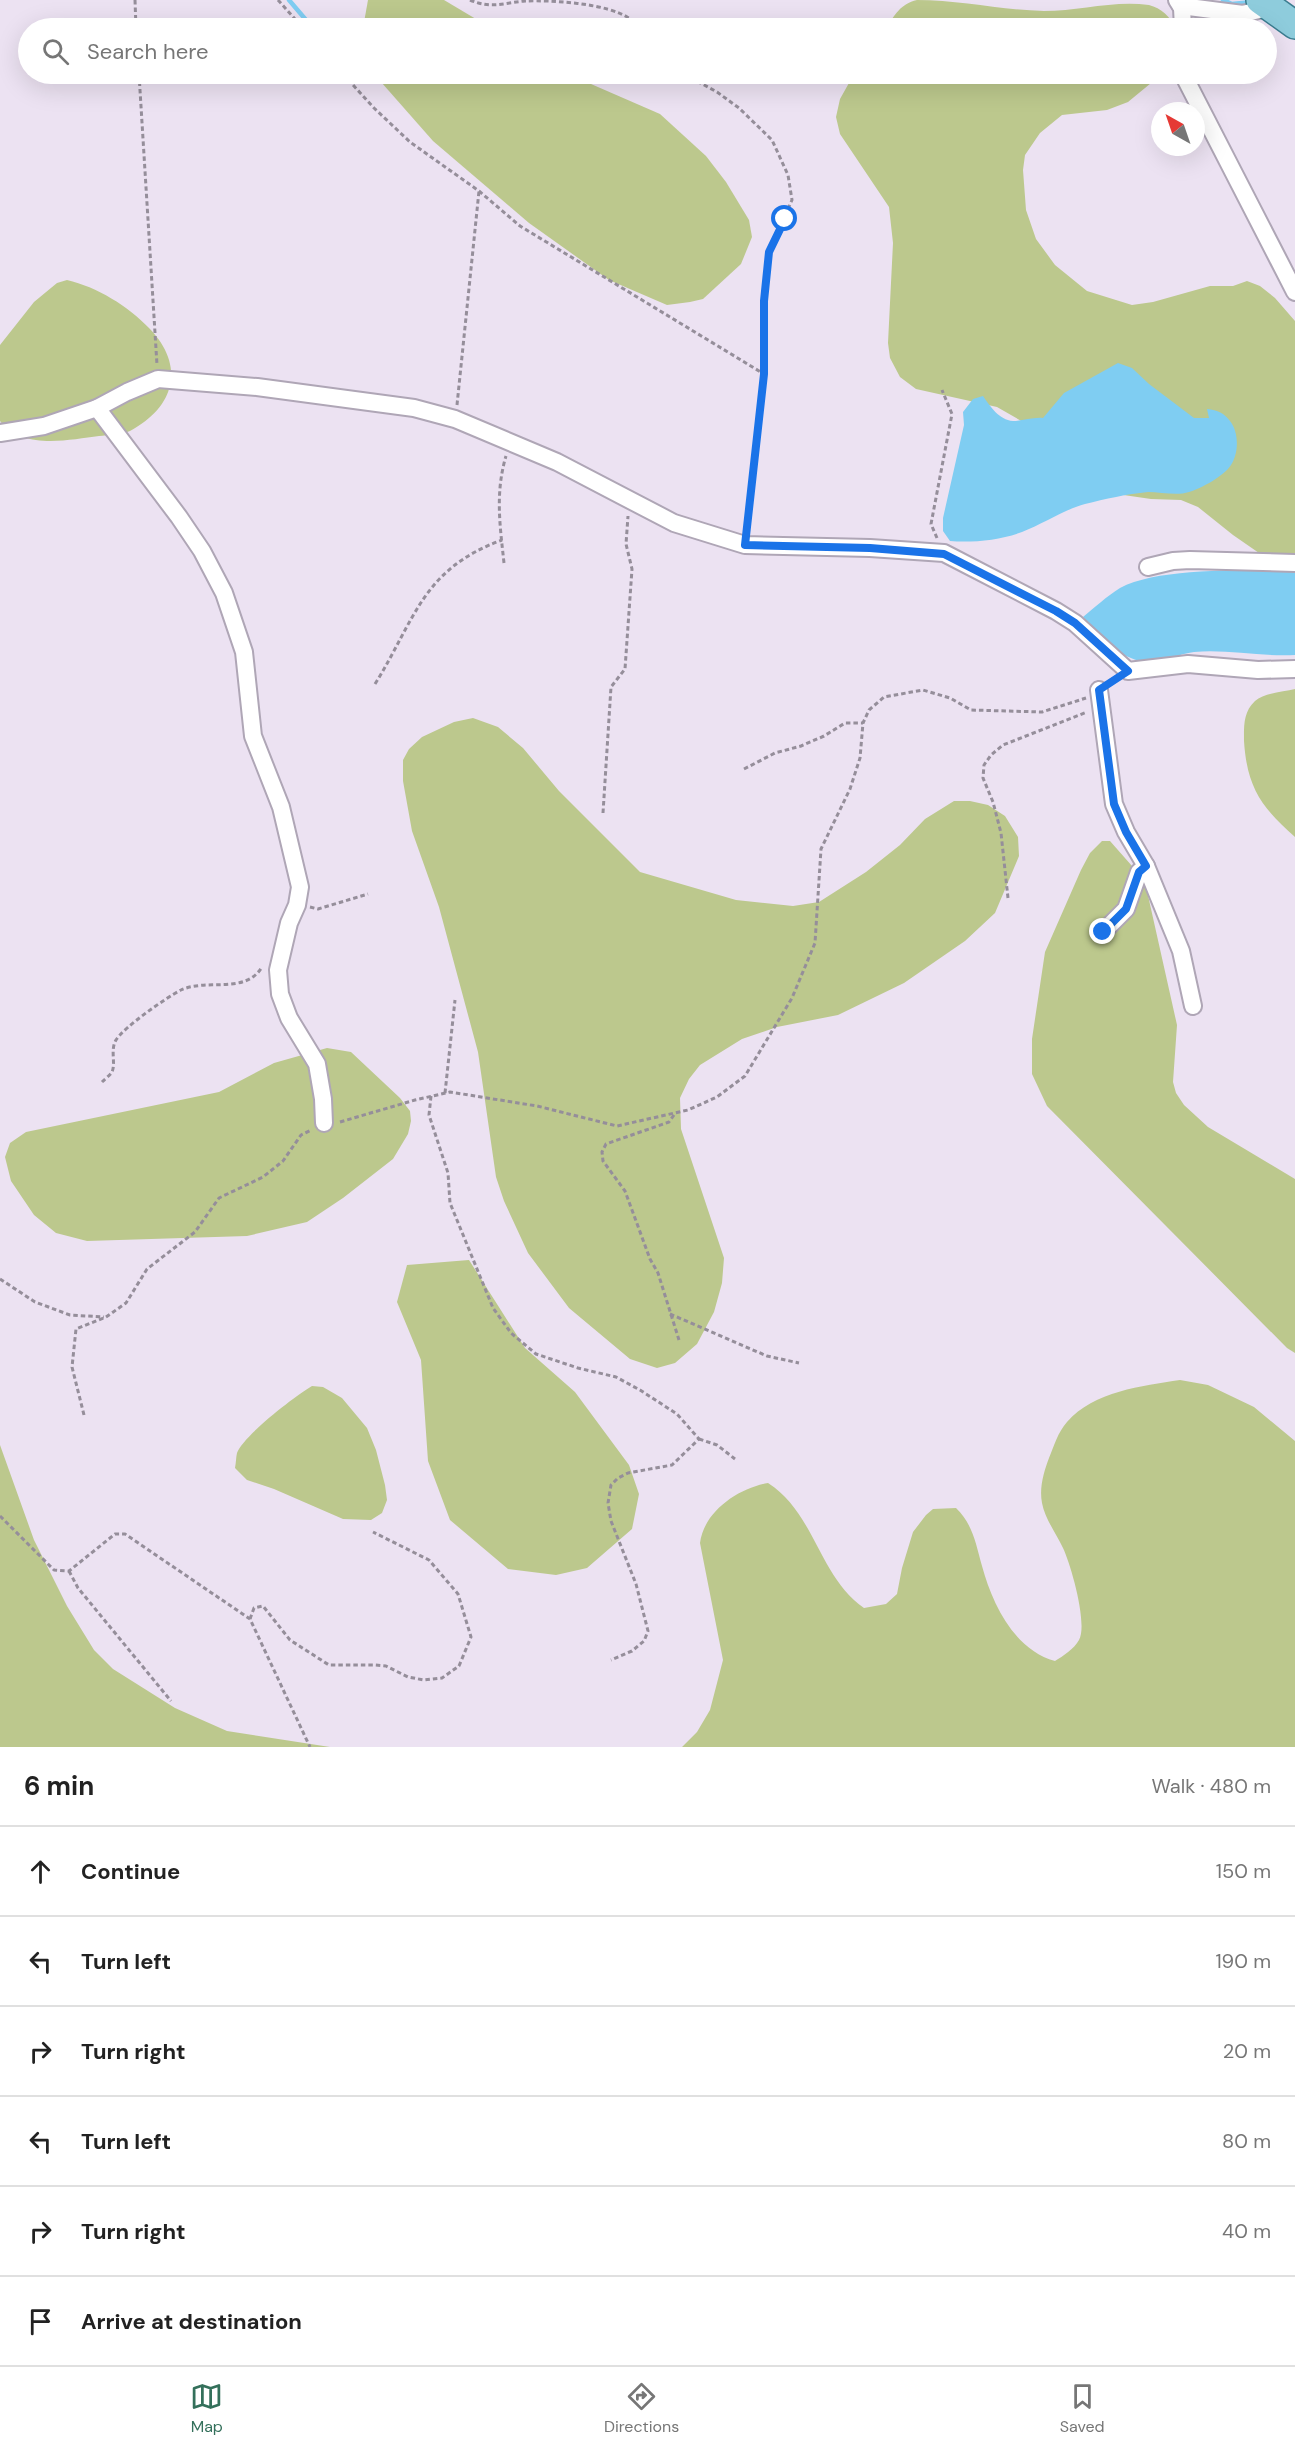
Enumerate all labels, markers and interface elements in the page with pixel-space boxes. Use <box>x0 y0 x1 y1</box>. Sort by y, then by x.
search box <box>18 18 1277 84</box>
icon: search <box>39 35 72 68</box>
text: Search here <box>87 37 208 66</box>
north arrow <box>1151 102 1205 156</box>
route start <box>771 205 797 231</box>
route end <box>1089 918 1115 944</box>
text: 6 min <box>24 1769 94 1803</box>
text: Walk · 480 m <box>1151 1773 1271 1799</box>
icon: ahead <box>24 1855 57 1888</box>
text: Continue <box>81 1857 180 1886</box>
text: 150 m <box>1216 1858 1271 1884</box>
icon: left <box>24 1945 57 1978</box>
text: Turn left <box>81 1947 171 1976</box>
text: 190 m <box>1215 1948 1271 1974</box>
icon: right <box>24 2035 57 2068</box>
text: Turn right <box>81 2037 186 2066</box>
text: 20 m <box>1223 2038 1271 2064</box>
icon: left <box>24 2125 57 2158</box>
text: Turn left <box>81 2127 171 2156</box>
text: 80 m <box>1222 2128 1271 2154</box>
icon: right <box>24 2215 57 2248</box>
text: Turn right <box>81 2217 186 2246</box>
text: 40 m <box>1222 2218 1271 2244</box>
icon: arrive <box>24 2305 57 2338</box>
text: Arrive at destination <box>81 2307 302 2336</box>
tab: Map <box>190 2380 223 2437</box>
tab: Directions <box>604 2380 679 2437</box>
tab: Saved <box>1060 2380 1105 2437</box>

